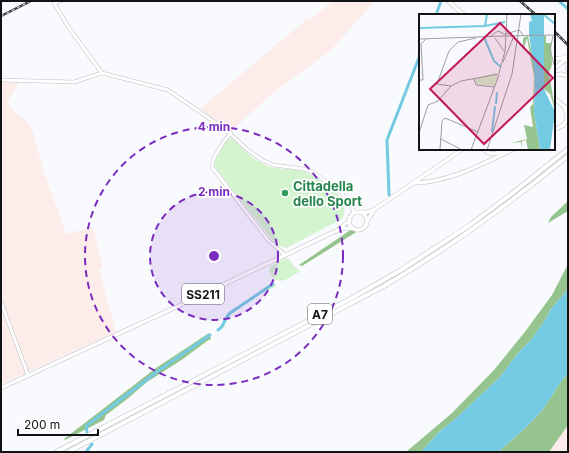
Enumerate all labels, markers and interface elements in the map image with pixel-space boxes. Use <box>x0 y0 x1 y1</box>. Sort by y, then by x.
inset map <box>419 14 555 150</box>
text: 4 min <box>198 119 230 134</box>
place label: Cittadella dello Sport <box>293 178 362 209</box>
text: 2 min <box>198 184 230 199</box>
marker: Cittadella dello Sport <box>280 188 290 198</box>
centre of rings <box>207 249 221 263</box>
road number: SS211 <box>182 284 224 304</box>
road number: A7 <box>308 304 332 324</box>
scale bar <box>18 411 98 437</box>
text: 200 m <box>24 417 60 432</box>

